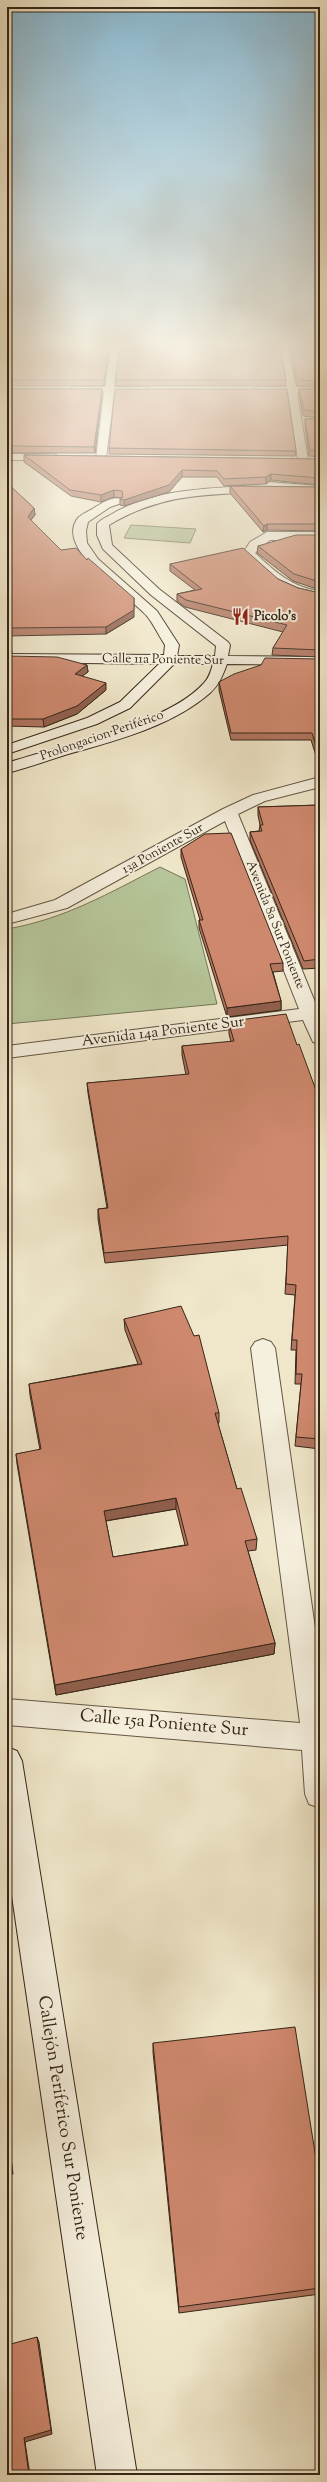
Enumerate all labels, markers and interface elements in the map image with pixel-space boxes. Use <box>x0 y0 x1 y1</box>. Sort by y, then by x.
restaurant icon: Picolo's <box>231 607 251 627</box>
place label: Picolo's <box>254 608 296 626</box>
street label: Calle 11a Poniente Sur <box>102 650 224 670</box>
street label: Prolongacion Periférico <box>38 706 166 766</box>
street label: 13a Poniente Sur <box>119 819 207 879</box>
street label: Avenida 8a Sur Poniente <box>241 858 309 992</box>
street label: Avenida 14a Poniente Sur <box>81 1012 246 1052</box>
street label: Calle 15a Poniente Sur <box>79 1704 250 1744</box>
street label: Callejón Periférico Sur Poniente <box>30 1994 94 2242</box>

